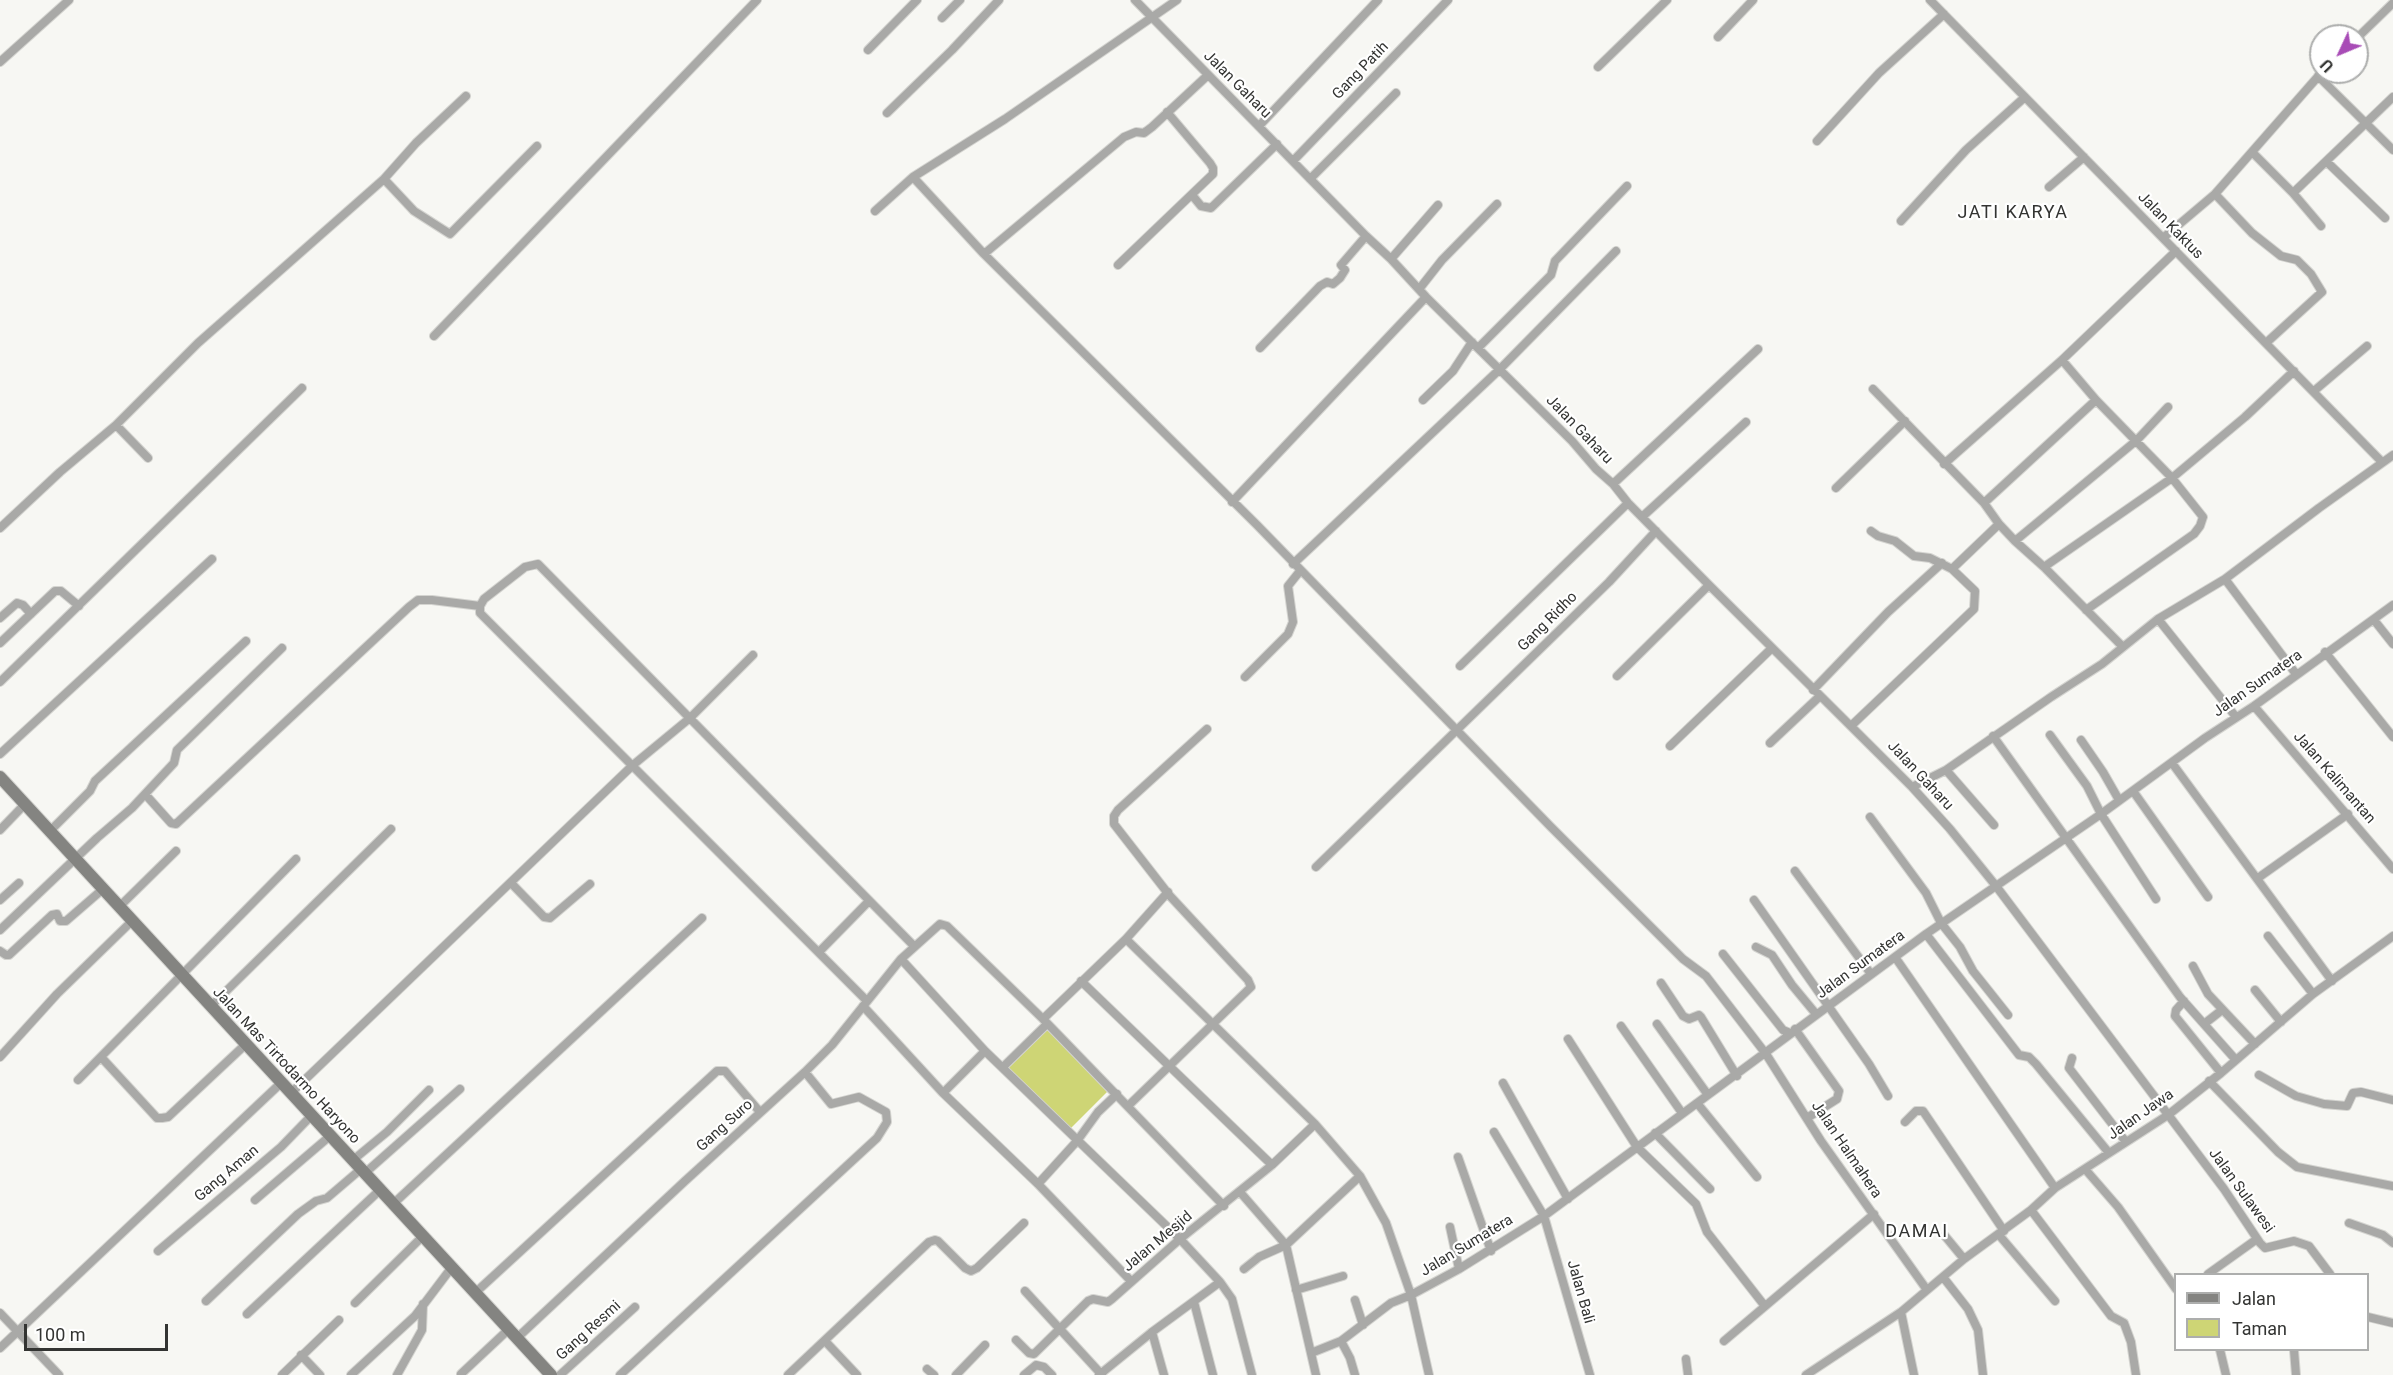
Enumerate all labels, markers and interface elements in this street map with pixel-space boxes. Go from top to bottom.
north arrow [2309,24,2369,84]
street label: Gang Patih [1329,38,1393,104]
street label: Jalan Gaharu [1199,47,1275,123]
text: U [2317,55,2338,76]
street label: Jalan Kaktus [2134,189,2206,263]
district label: JATI KARYA [1958,202,2068,224]
street label: Jalan Gaharu [1542,392,1616,468]
street label: Gang Ridho [1514,588,1582,656]
street label: Jalan Sumatera [2210,647,2306,721]
street label: Jalan Kalimantan [2289,728,2379,828]
street label: Jalan Gaharu [1883,738,1957,814]
street label: Jalan Sumatera [1813,927,1909,1003]
street label: Jalan Mas Tirtodarmo Haryono [209,984,363,1148]
street label: Jalan Jawa [2105,1086,2177,1144]
street label: Gang Suro [693,1096,757,1156]
street label: Jalan Halmahera [1807,1098,1885,1202]
street label: Gang Aman [191,1142,263,1206]
street label: Jalan Sulawesi [2204,1145,2278,1237]
street label: Jalan Mesjid [1120,1208,1196,1276]
street label: Jalan Sumatera [1418,1211,1516,1281]
district label: DAMAI [1885,1221,1949,1243]
street label: Jalan Bali [1562,1258,1598,1326]
legend [2174,1273,2369,1351]
text: Jalan [2232,1288,2276,1309]
street label: Gang Resmi [553,1297,625,1365]
scale bar [27,1312,171,1350]
text: Taman [2232,1318,2287,1339]
text: 100 m [35,1324,86,1345]

